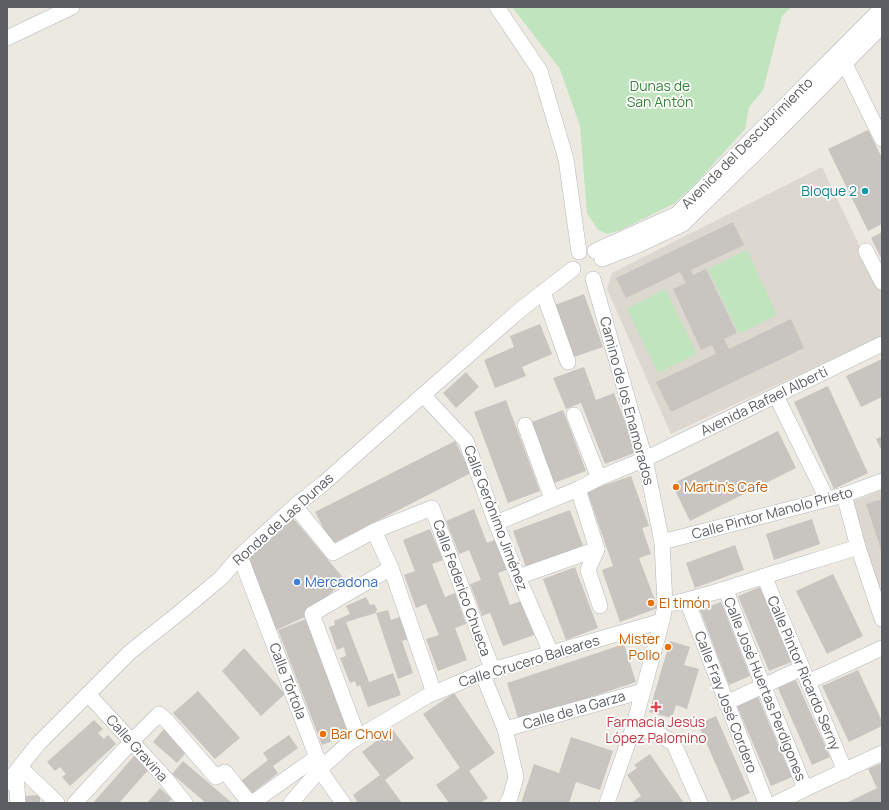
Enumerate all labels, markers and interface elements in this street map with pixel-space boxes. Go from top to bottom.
street label: Avenida del Descubrimiento [677,73,817,213]
park label: Dunas de San Antón [627,76,693,111]
place label: Bloque 2 [801,181,857,200]
marker: Bloque 2 [860,186,870,196]
street label: Camino de los Enamorados [596,314,659,487]
street label: Avenida Rafael Alberti [697,361,831,440]
street label: Calle Gerónimo Jiménez [460,442,533,593]
street label: Ronda de Las Dunas [228,468,337,569]
place label: Martin's Cafe [684,477,768,496]
marker: Martin's Cafe [671,482,681,492]
street label: Calle Pintor Manolo Prieto [689,482,854,543]
street label: Calle Federico Chueca [429,517,496,659]
place label: Mercadona [305,572,378,591]
marker: Mercadona [292,577,302,587]
place label: El timón [659,593,710,612]
street label: Calle Pintor Ricardo Serny [763,593,846,753]
street label: Calle José Huertas Perdigones [720,594,811,783]
marker: El timón [646,598,656,608]
street label: Calle Fray José Cordero [691,628,762,776]
place label: Mister Pollo [619,629,660,664]
street label: Calle Crucero Baleares [456,630,602,691]
street label: Calle Tórtola [265,640,312,722]
marker: Mister Pollo [663,642,673,652]
street label: Calle de la Garza [520,686,627,733]
marker: Farmacia Jesús López Palomino [651,702,661,712]
street label: Calle Gravina [102,710,173,785]
place label: Farmacia Jesús López Palomino [605,712,707,747]
place label: Bar Chovi [331,724,392,743]
marker: Bar Chovi [318,729,328,739]

